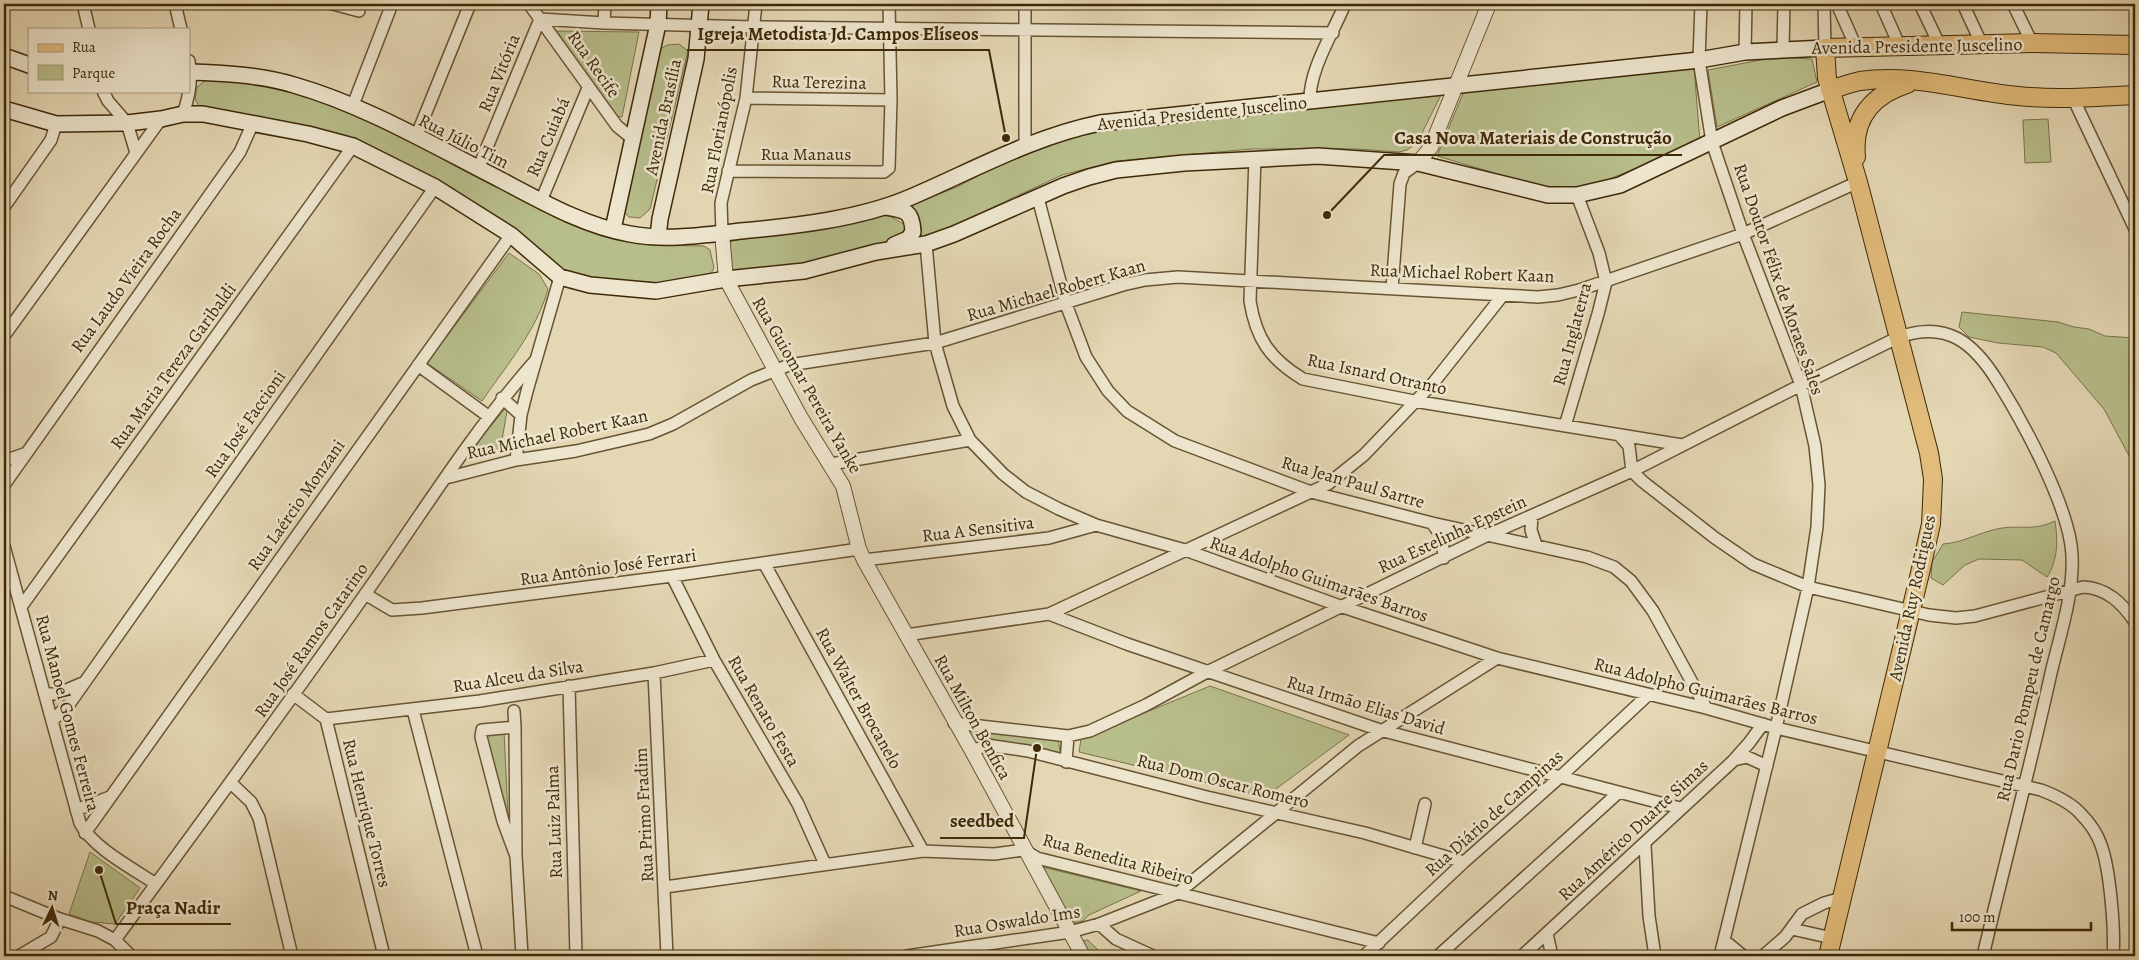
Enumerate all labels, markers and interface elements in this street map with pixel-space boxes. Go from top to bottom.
callout: Igreja Metodista Jd. Campos Elíseos [687,16,989,50]
text: Igreja Metodista Jd. Campos Elíseos [697,21,979,47]
street label: Rua Recife [562,26,626,102]
legend [28,28,190,92]
street label: Rua Vitória [472,30,526,116]
street label: Avenida Presidente Juscelino [1811,32,2022,60]
text: Rua [72,37,96,57]
street label: Avenida Brasília [639,56,687,178]
text: Parque [72,63,115,83]
street label: Rua Florianópolis [695,64,743,196]
street label: Rua Terezina [771,69,867,95]
street label: Avenida Presidente Juscelino [1095,90,1308,136]
street label: Rua Cuiabá [521,93,576,180]
street label: Rua Júlio Tim [415,108,513,174]
callout: Casa Nova Materiais de Construção [1384,121,1682,155]
text: Casa Nova Materiais de Construção [1394,125,1672,151]
street label: Rua Manaus [761,142,851,166]
street label: Rua Doutor Félix de Moraes Sales [1728,160,1830,398]
street label: Rua Laudo Vieira Rocha [65,202,187,357]
street label: Rua Michael Robert Kaan [964,253,1148,327]
street label: Rua Michael Robert Kaan [1369,258,1555,288]
street label: Rua Maria Tereza Garibaldi [104,278,242,454]
street label: Rua Inglaterra [1547,279,1597,388]
street label: Rua Guiomar Pereira Yanke [746,292,868,478]
street label: Rua Isnard Otranto [1305,348,1449,401]
street label: Rua José Faccioni [199,366,291,482]
street label: Rua Michael Robert Kaan [464,403,650,465]
street label: Rua Laércio Monzani [242,435,350,575]
street label: Rua Jean Paul Sartre [1279,450,1427,514]
street label: Rua Estelinha Epstein [1374,489,1530,579]
street label: Rua A Sensitiva [921,510,1036,548]
street label: Avenida Ruy Rodrigues [1882,513,1941,684]
street label: Rua Adolpho Guimarães Barros [1206,530,1432,628]
street label: Rua Antônio José Ferrari [518,543,698,591]
street label: Rua José Ramos Catarino [248,558,374,722]
street label: Rua Dario Pompeu de Camargo [1990,574,2066,804]
street label: Rua Manoel Gomes Ferreira [30,612,106,815]
street label: Rua Walter Brocanelo [810,623,908,773]
street label: Rua Milton Benfica [929,650,1018,785]
street label: Rua Renato Festa [722,651,806,772]
street label: Rua Adolpho Guimarães Barros [1592,652,1820,730]
street label: Rua Alceu da Silva [451,654,586,698]
street label: Rua Irmão Elias David [1284,670,1448,741]
street label: Rua Henrique Torres [337,736,397,890]
street label: Rua Diário de Campinas [1420,744,1568,882]
street label: Rua Primo Fradim [628,747,660,883]
street label: Rua Dom Oscar Romero [1134,748,1312,814]
street label: Rua Américo Duarte Simas [1553,754,1713,906]
street label: Rua Luiz Palma [540,764,568,879]
callout: seedbed [940,804,1024,838]
text: seedbed [950,808,1015,834]
street label: Rua Benedita Ribeiro [1040,827,1196,891]
north arrow [28,882,78,932]
text: N [47,886,59,905]
callout: Praça Nadir [116,890,231,924]
text: Praça Nadir [126,895,220,921]
street label: Rua Oswaldo Ims [952,899,1082,943]
scale bar [1952,900,2090,932]
text: 100 m [1959,907,1996,927]

